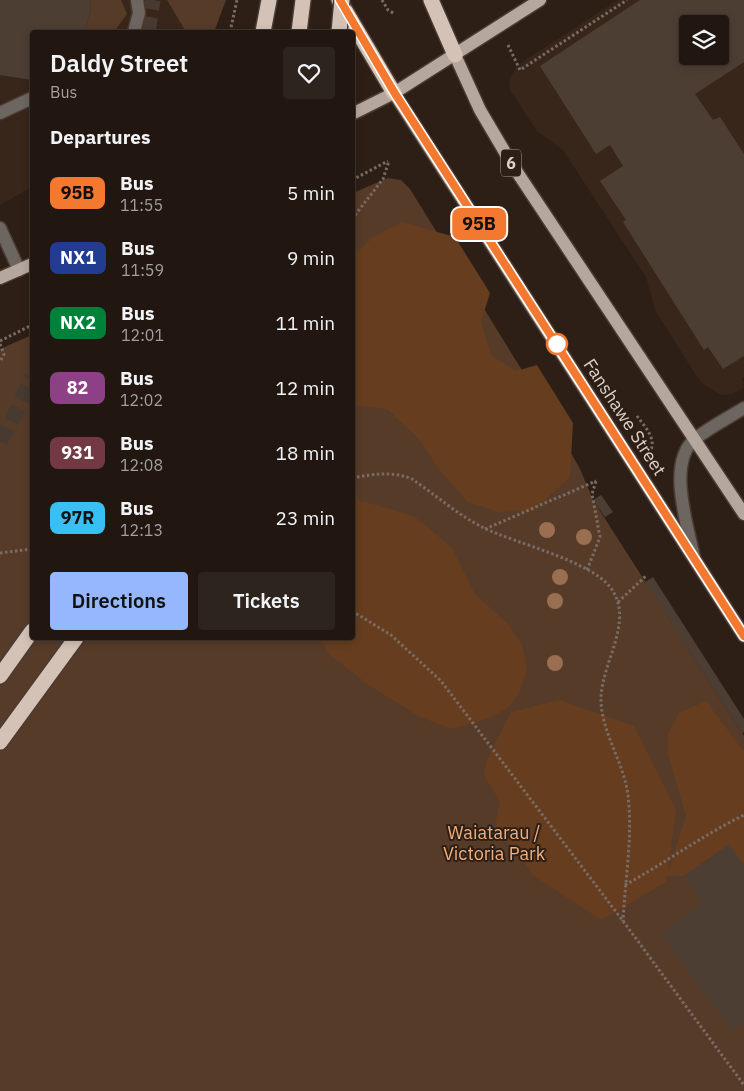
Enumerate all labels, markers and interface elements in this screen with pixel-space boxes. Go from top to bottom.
map controls [679,15,729,65]
button: layers [679,15,729,65]
text: Daldy Street [50,47,188,79]
button: heart [283,47,335,99]
text: Bus [50,82,77,102]
text: Departures [50,125,150,149]
road number: 6 [501,150,521,177]
text: Bus [120,171,154,195]
text: 95B [61,181,94,204]
text: 5 min [287,181,335,205]
text: 11:55 [120,195,163,215]
line badge: 95B [450,208,508,240]
text: 95B [462,212,496,235]
text: Bus [121,236,155,260]
text: NX1 [60,246,96,269]
text: 9 min [287,246,335,270]
text: 11:59 [121,260,164,280]
text: Bus [121,301,155,325]
text: NX2 [60,311,96,334]
text: 11 min [276,311,335,335]
text: 12:01 [121,325,164,345]
unlabelled marker [546,333,568,355]
street label: Fanshawe Street [579,354,671,480]
text: Bus [120,366,154,390]
text: 82 [67,376,88,399]
text: 12 min [276,376,335,400]
text: 12:02 [120,390,163,410]
text: Bus [120,431,154,455]
text: 931 [61,441,94,464]
text: 18 min [276,441,335,465]
text: 12:08 [120,455,163,475]
text: Bus [120,496,154,520]
text: 97R [61,506,94,529]
text: 23 min [276,506,335,530]
text: 12:13 [120,520,163,540]
button: Directions [50,572,188,630]
button: Tickets [198,572,335,630]
park label: Waiatarau / Victoria Park [443,821,546,865]

